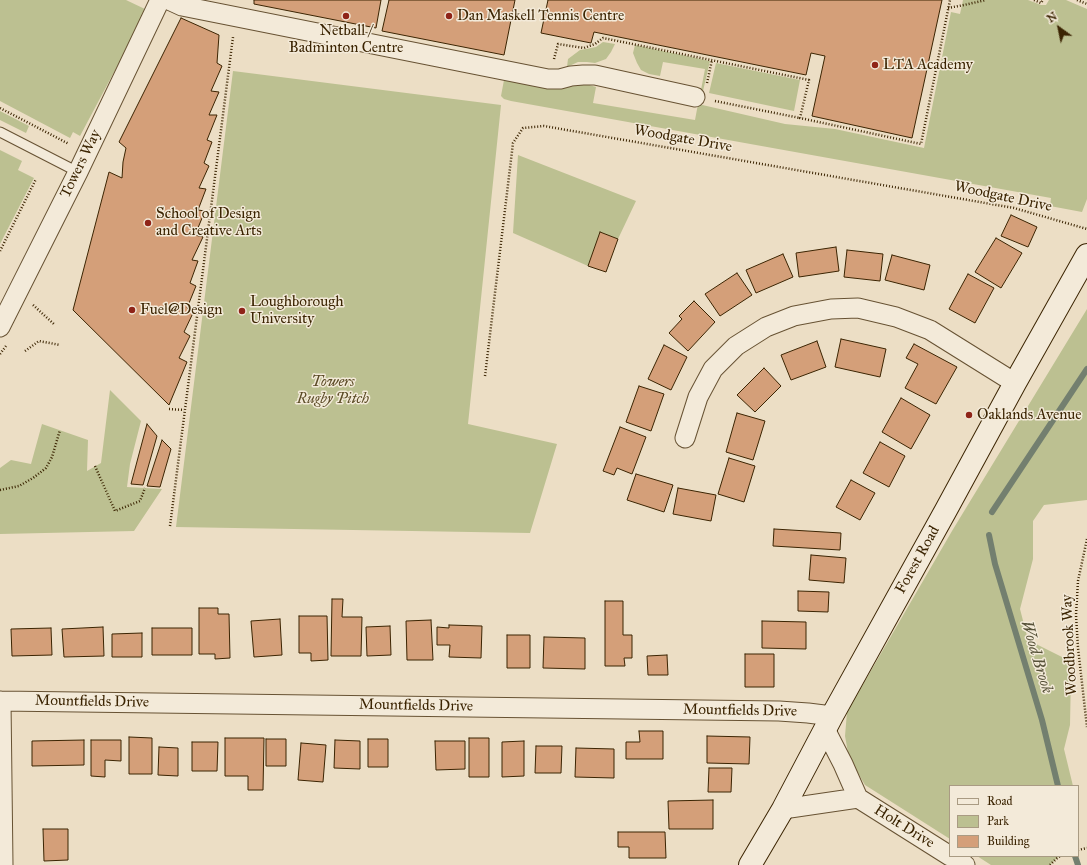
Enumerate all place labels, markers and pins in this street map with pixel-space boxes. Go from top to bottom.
place label: Dan Maskell Tennis Centre [457,7,624,25]
marker: Netball / Badminton Centre [341,11,351,21]
marker: Dan Maskell Tennis Centre [444,11,454,21]
place label: Netball / Badminton Centre [289,22,403,57]
place label: LTA Academy [883,56,973,74]
marker: LTA Academy [870,60,880,70]
place label: School of Design and Creative Arts [156,205,262,240]
marker: School of Design and Creative Arts [143,218,153,228]
place label: Loughborough University [250,293,343,328]
place label: Fuel@Design [140,301,222,319]
marker: Fuel@Design [127,305,137,315]
marker: Loughborough University [237,306,247,316]
place label: Oaklands Avenue [977,406,1082,424]
marker: Oaklands Avenue [964,410,974,420]

